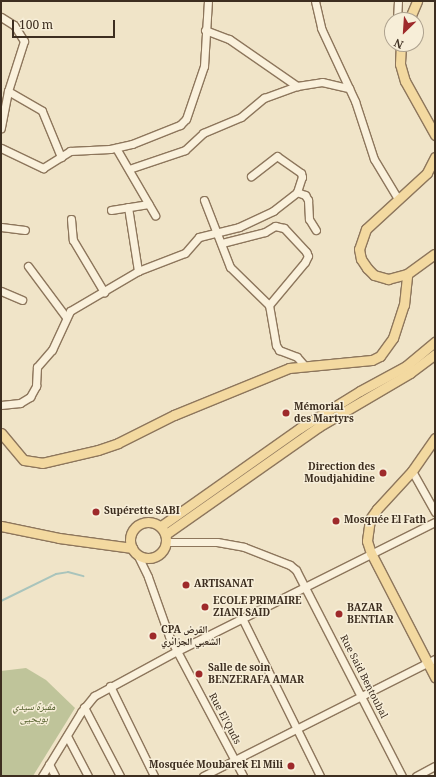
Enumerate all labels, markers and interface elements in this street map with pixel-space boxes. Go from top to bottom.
scale bar [14,12,117,38]
north arrow [384,12,424,52]
text: 100 m [19,16,53,37]
text: N [391,32,407,53]
place label: Mémorial des Martyrs [294,401,354,424]
marker: Mémorial des Martyrs [281,408,291,418]
place label: Direction des Moudjahidine [304,461,375,484]
marker: Direction des Moudjahidine [378,468,388,478]
place label: Supérette SABI [104,506,180,518]
marker: Supérette SABI [91,507,101,517]
place label: Mosquée El Fath [344,515,426,527]
marker: Mosquée El Fath [331,516,341,526]
place label: ARTISANAT [194,579,253,591]
marker: ARTISANAT [181,580,191,590]
place label: ECOLE PRIMAIRE ZIANI SAID [213,595,302,618]
marker: ECOLE PRIMAIRE ZIANI SAID [200,602,210,612]
place label: BAZAR BENTIAR [347,602,394,626]
marker: BAZAR BENTIAR [334,609,344,619]
place label: CPA القرض الشعبي الجزائري [161,624,221,648]
marker: CPA القرض الشعبي الجزائري [148,631,158,641]
street label: Rue Said Bentoubal [337,633,389,721]
place label: Salle de soin BENZERAFA AMAR [208,662,304,686]
marker: Salle de soin BENZERAFA AMAR [193,668,205,680]
street label: Rue El'Quds [205,691,243,747]
park label: مقبرة سيدي بويحيى [13,701,55,724]
place label: Mosquée Moubarek El Mili [149,760,283,772]
marker: Mosquée Moubarek El Mili [286,761,296,771]

